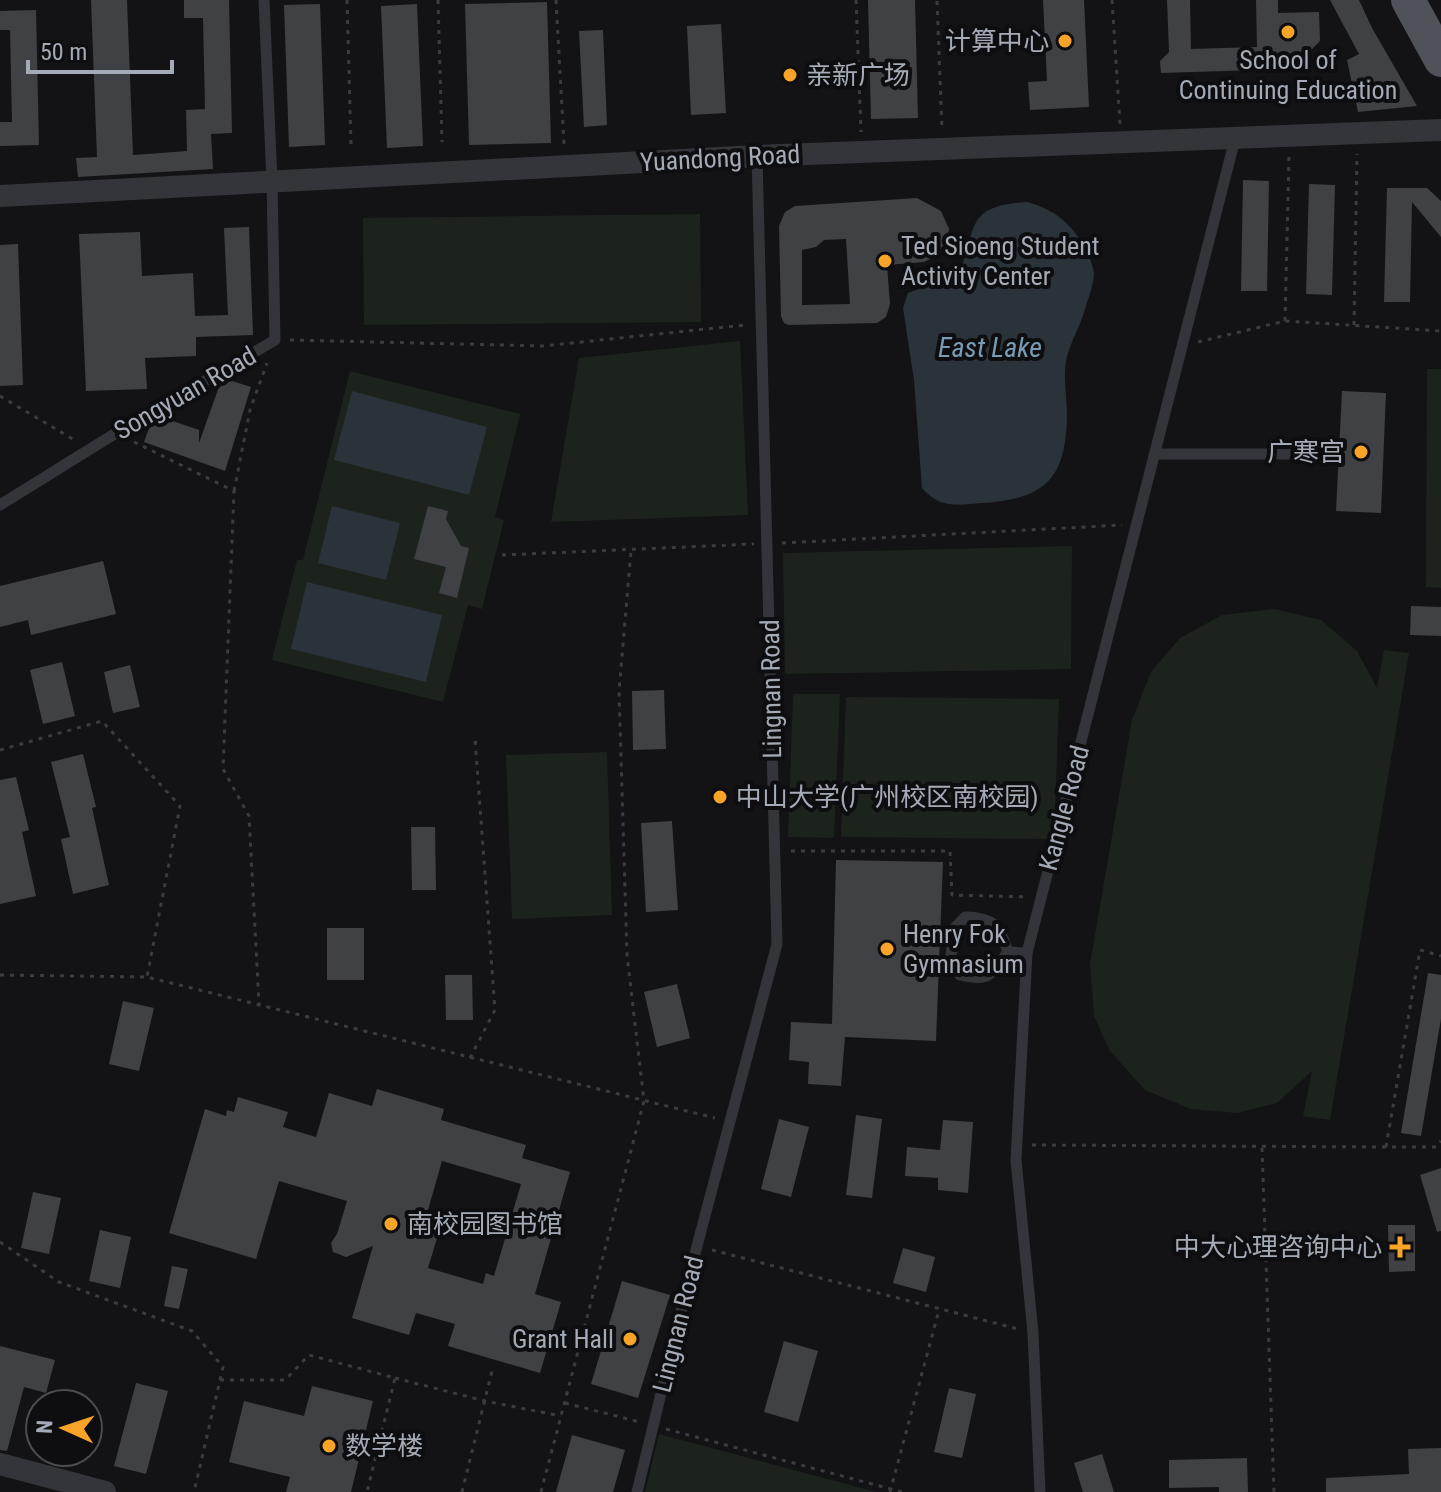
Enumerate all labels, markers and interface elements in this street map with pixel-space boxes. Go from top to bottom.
marker: School of Continuing Education [1279,23,1297,41]
scale bar [28,24,172,74]
place label: 计算中心 [945,26,1049,56]
marker: 计算中心 [1056,32,1074,50]
text: 50 m [40,38,87,66]
place label: School of Continuing Education [1179,45,1397,105]
place label: 亲新广场 [806,60,910,90]
marker: 亲新广场 [781,66,799,84]
street label: Yuandong Road [639,139,801,177]
place label: Ted Sioeng Student Activity Center [901,231,1100,291]
marker: Ted Sioeng Student Activity Center [876,252,894,270]
water label: East Lake [938,331,1042,364]
street label: Songyuan Road [109,340,261,446]
place label: 广寒宫 [1267,437,1345,467]
marker: 广寒宫 [1352,443,1370,461]
street label: Lingnan Road [755,619,787,759]
street label: Kangle Road [1033,742,1095,874]
place label: 中山大学(广州校区南校园) [736,782,1038,812]
marker: 中山大学(广州校区南校园) [711,788,729,806]
place label: Henry Fok Gymnasium [903,919,1024,979]
marker: Henry Fok Gymnasium [878,940,896,958]
place label: 南校园图书馆 [407,1209,563,1239]
marker: 南校园图书馆 [382,1215,400,1233]
place label: 中大心理咨询中心 [1174,1232,1382,1262]
marker: 中大心理咨询中心 [1389,1236,1411,1258]
street label: Lingnan Road [647,1253,709,1395]
place label: Grant Hall [512,1324,614,1354]
marker: Grant Hall [621,1330,639,1348]
north arrow [24,1388,104,1468]
text: N [32,1420,57,1434]
place label: 数学楼 [345,1431,423,1461]
marker: 数学楼 [320,1437,338,1455]

